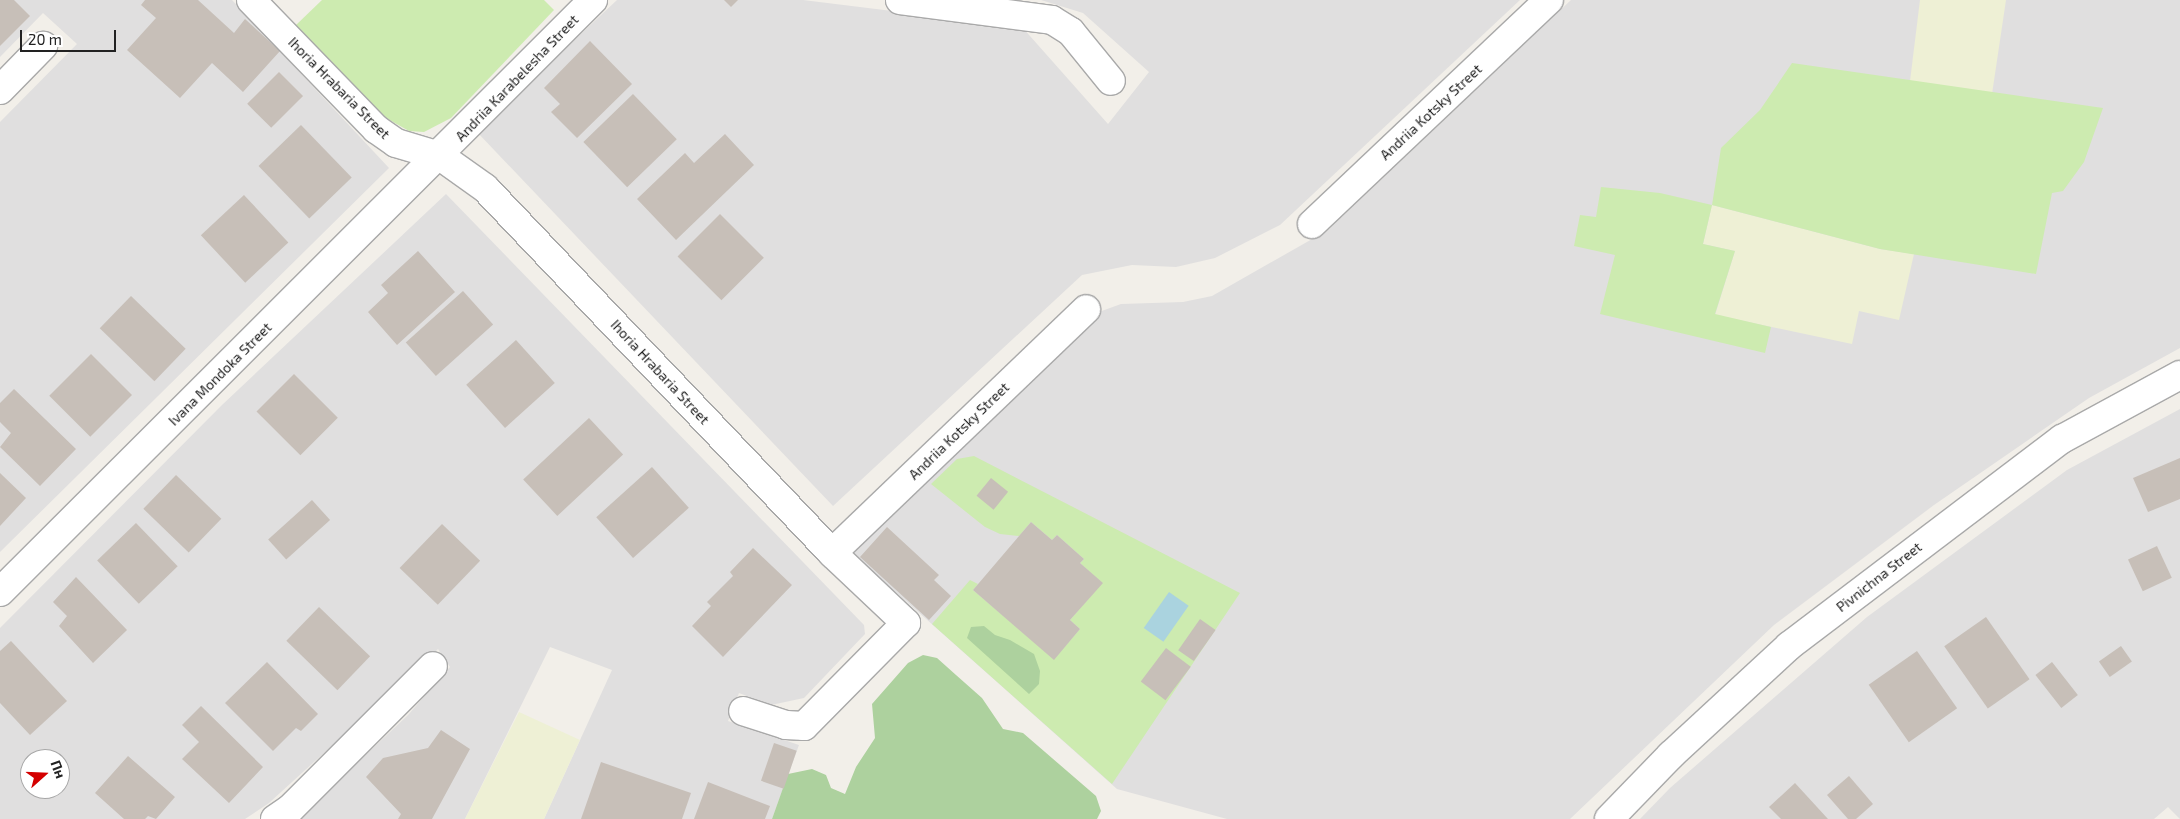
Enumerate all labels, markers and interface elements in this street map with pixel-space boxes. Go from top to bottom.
street label: Andriia Karabelesha Street [452,11,582,145]
scale bar [22,20,119,52]
text: 20 m [28,30,62,48]
street label: Ihoria Hrabaria Street [285,34,393,142]
street label: Andriia Kotsky Street [1377,60,1485,164]
street label: Ihoria Hrabaria Street [607,316,713,428]
street label: Ivana Mondoka Street [165,319,275,429]
street label: Andriia Kotsky Street [905,379,1013,483]
street label: Pivnichna Street [1833,538,1925,616]
north arrow [20,749,70,799]
text: Пн [48,758,70,780]

